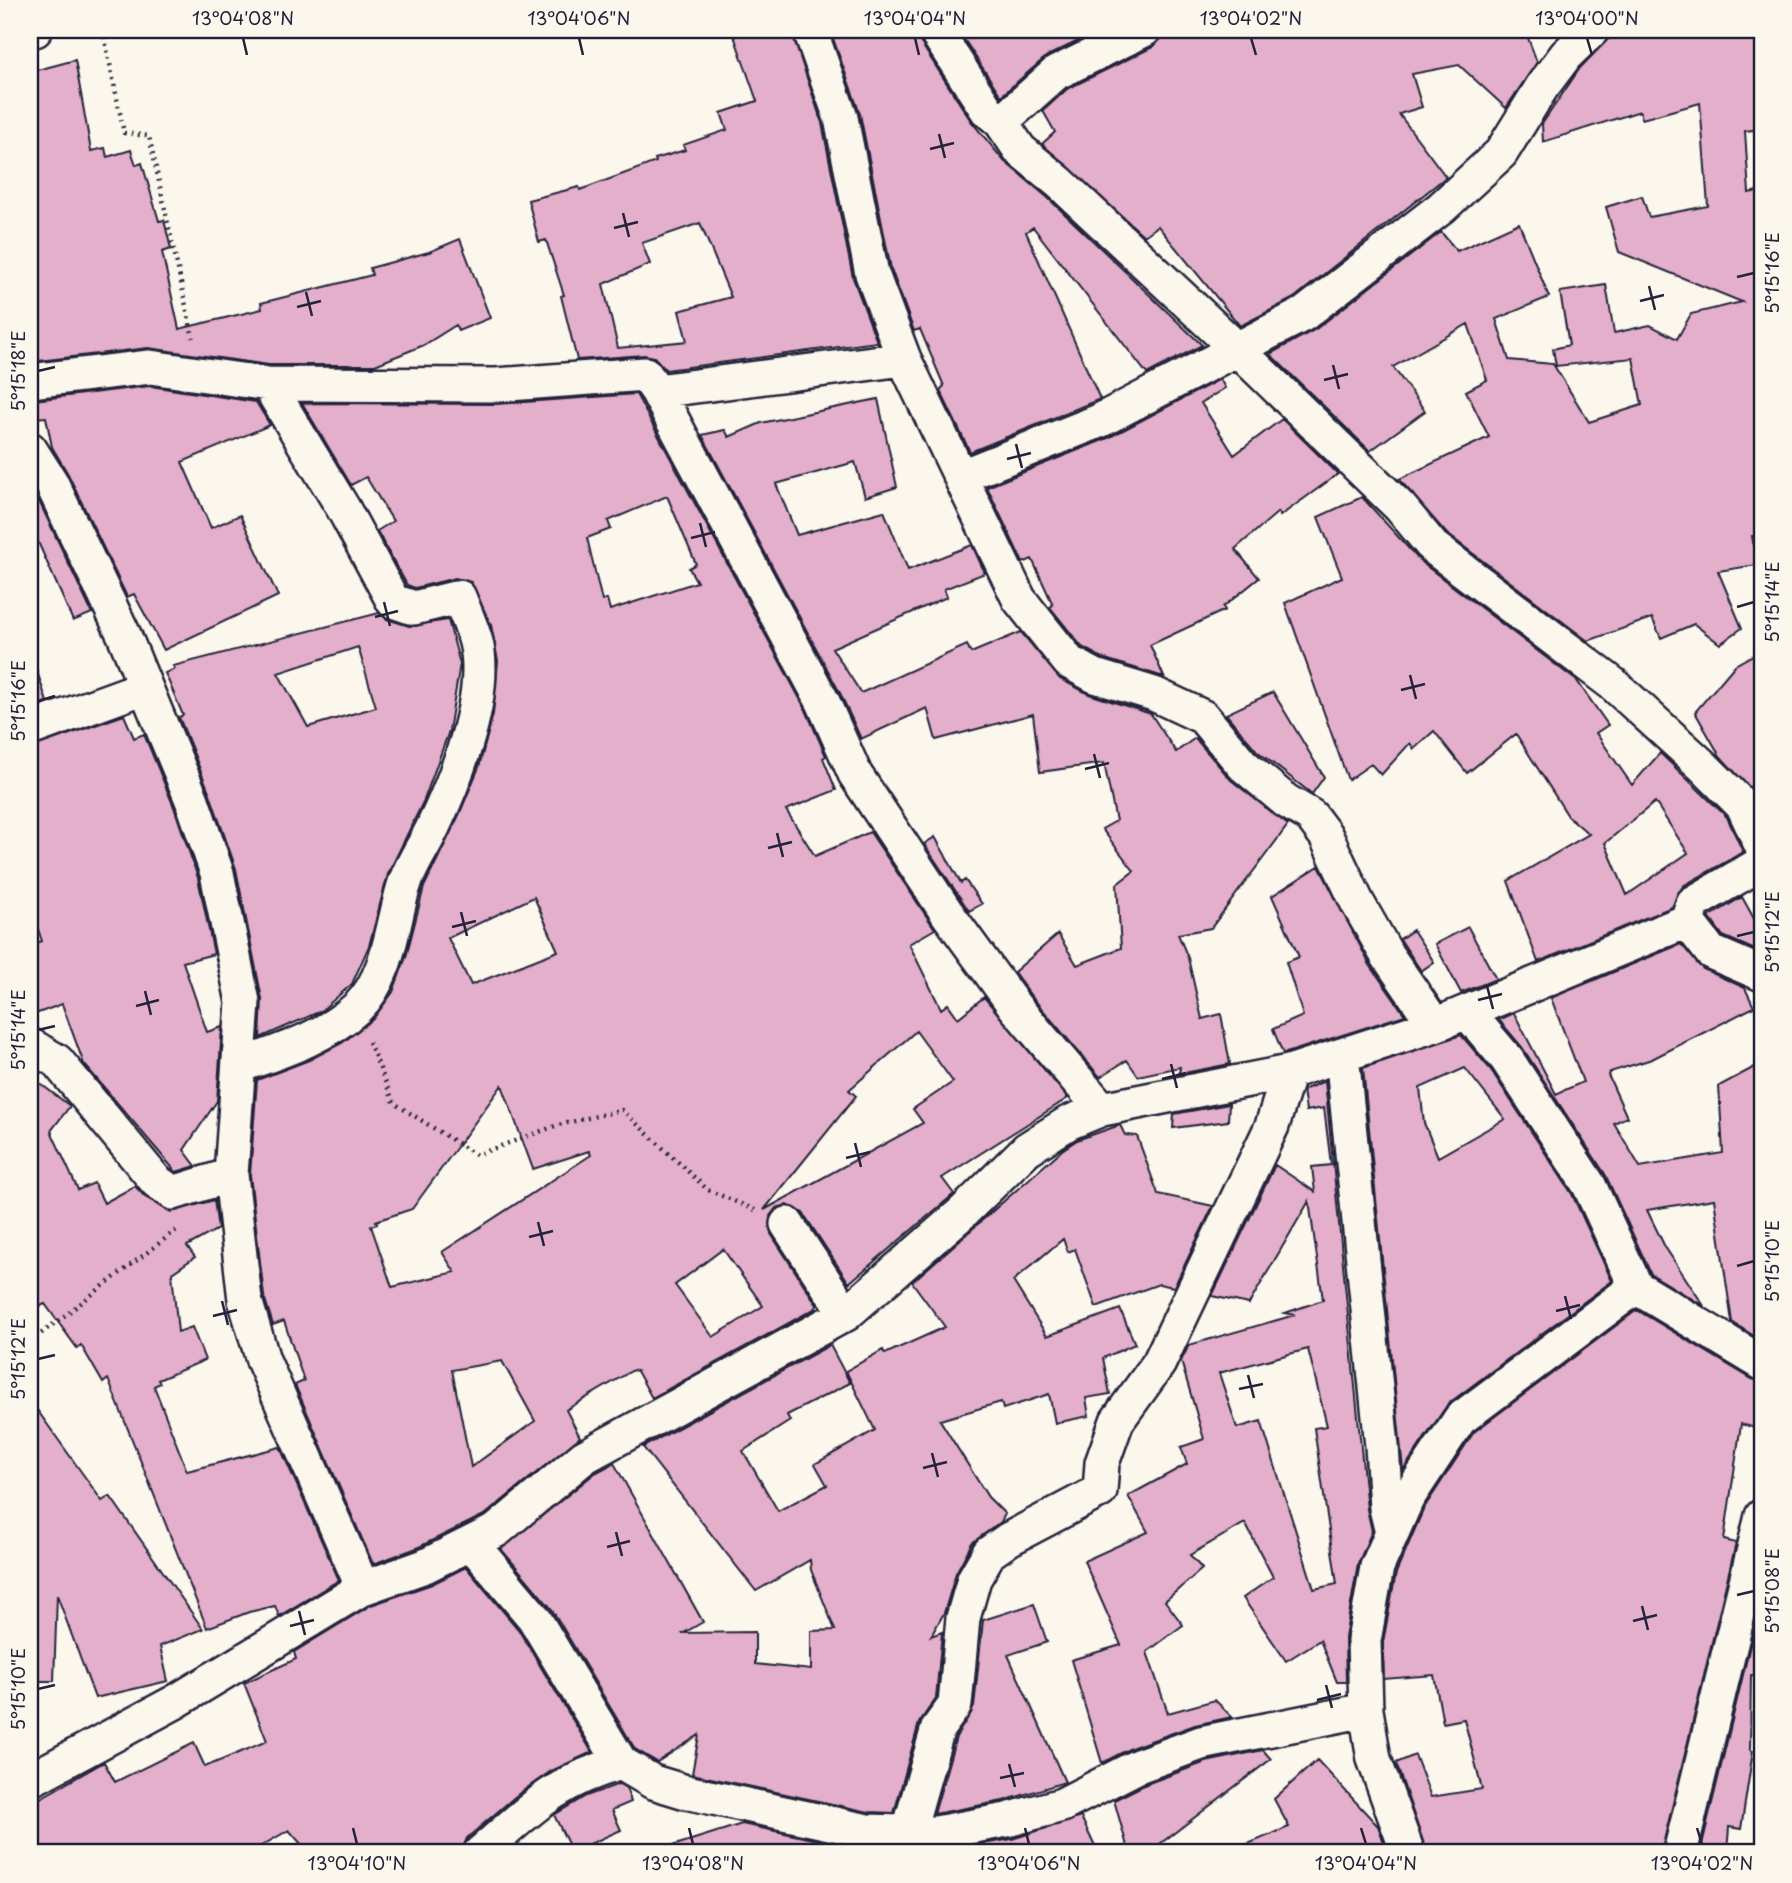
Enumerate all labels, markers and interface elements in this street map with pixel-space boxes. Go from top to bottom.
text: 13°04'08"N [192,4,294,31]
text: 13°04'06"N [527,4,631,31]
text: 13°04'04"N [864,4,966,31]
text: 13°04'02"N [1200,4,1302,31]
text: 13°04'00"N [1535,4,1639,31]
text: 5°15'16"E [1758,232,1785,314]
text: 5°15'18"E [4,330,31,412]
text: 5°15'14"E [1758,561,1785,643]
text: 5°15'16"E [4,660,31,742]
text: 5°15'12"E [1758,891,1785,973]
text: 5°15'14"E [4,989,31,1071]
text: 5°15'10"E [1758,1220,1785,1302]
text: 5°15'12"E [4,1318,31,1400]
text: 5°15'08"E [1758,1548,1785,1634]
text: 5°15'10"E [4,1648,31,1730]
text: 13°04'10"N [308,1849,406,1876]
text: 13°04'08"N [642,1849,744,1876]
text: 13°04'06"N [977,1849,1081,1876]
text: 13°04'04"N [1315,1849,1417,1876]
text: 13°04'02"N [1651,1849,1753,1876]

